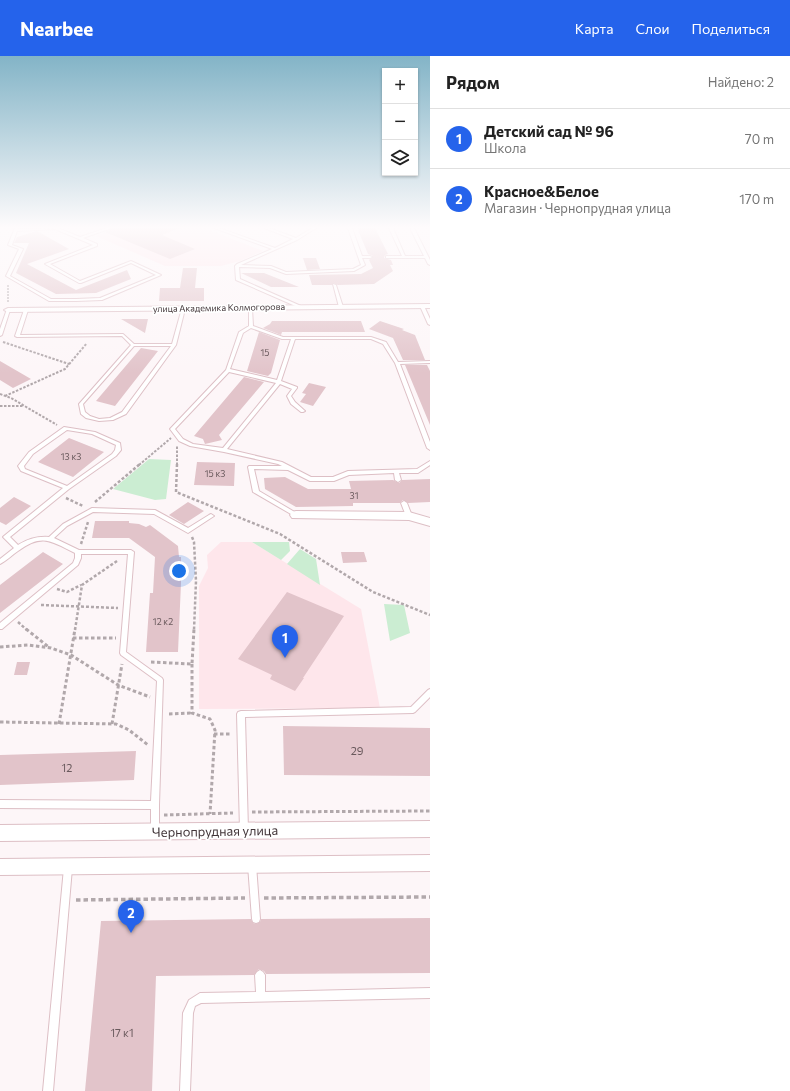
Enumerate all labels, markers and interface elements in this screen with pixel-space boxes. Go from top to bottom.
text: Nearbee [20,17,93,40]
text: Карта [575,20,613,37]
text: Слои [635,20,670,37]
text: Поделиться [692,20,770,37]
map controls [382,68,418,176]
button: + [382,68,418,104]
text: Рядом [446,72,500,93]
text: Найдено: 2 [708,74,774,90]
button: − [382,104,418,140]
text: Детский сад № 96 [484,122,614,140]
text: 1 [456,131,462,147]
text: 70 m [745,131,774,147]
button: layers [382,140,418,176]
text: Школа [484,140,526,156]
text: Красное&Белое [484,182,599,200]
text: 2 [455,191,463,207]
text: 170 m [739,191,774,207]
text: Магазин · Чернопрудная улица [484,200,671,216]
street label: улица Академика Колмогорова [153,301,285,314]
house number: 15 [260,347,270,358]
house number: 13 к3 [61,451,81,462]
house number: 15 к3 [205,468,225,479]
house number: 31 [350,490,358,501]
your location [169,561,189,581]
house number: 12 к2 [153,616,173,627]
pin: 1 [272,625,298,658]
house number: 29 [351,744,364,757]
house number: 12 [62,761,72,774]
street label: Чернопрудная улица [152,822,278,840]
pin: 2 [118,900,144,933]
house number: 17 к1 [110,1026,134,1039]

